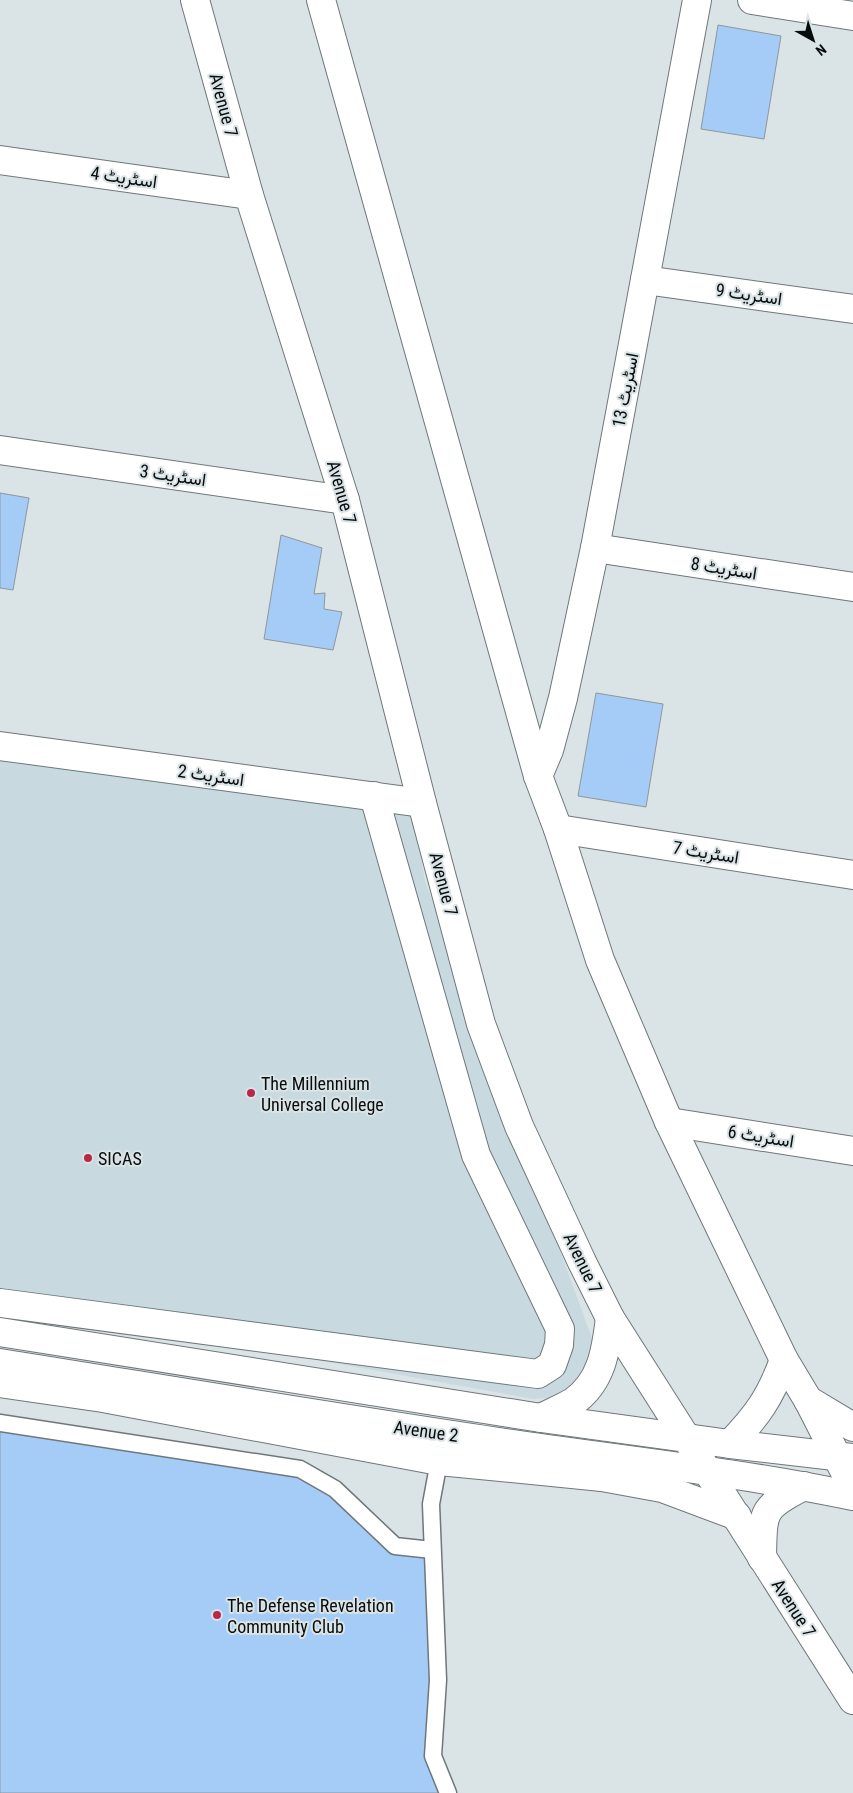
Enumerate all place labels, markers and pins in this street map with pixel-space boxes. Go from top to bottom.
place label: The Millennium Universal College [261,1073,384,1115]
marker: The Millennium Universal College [245,1087,257,1099]
place label: SICAS [98,1148,142,1169]
marker: SICAS [82,1152,94,1164]
place label: The Defense Revelation Community Club [227,1595,394,1637]
marker: The Defense Revelation Community Club [211,1609,223,1621]

